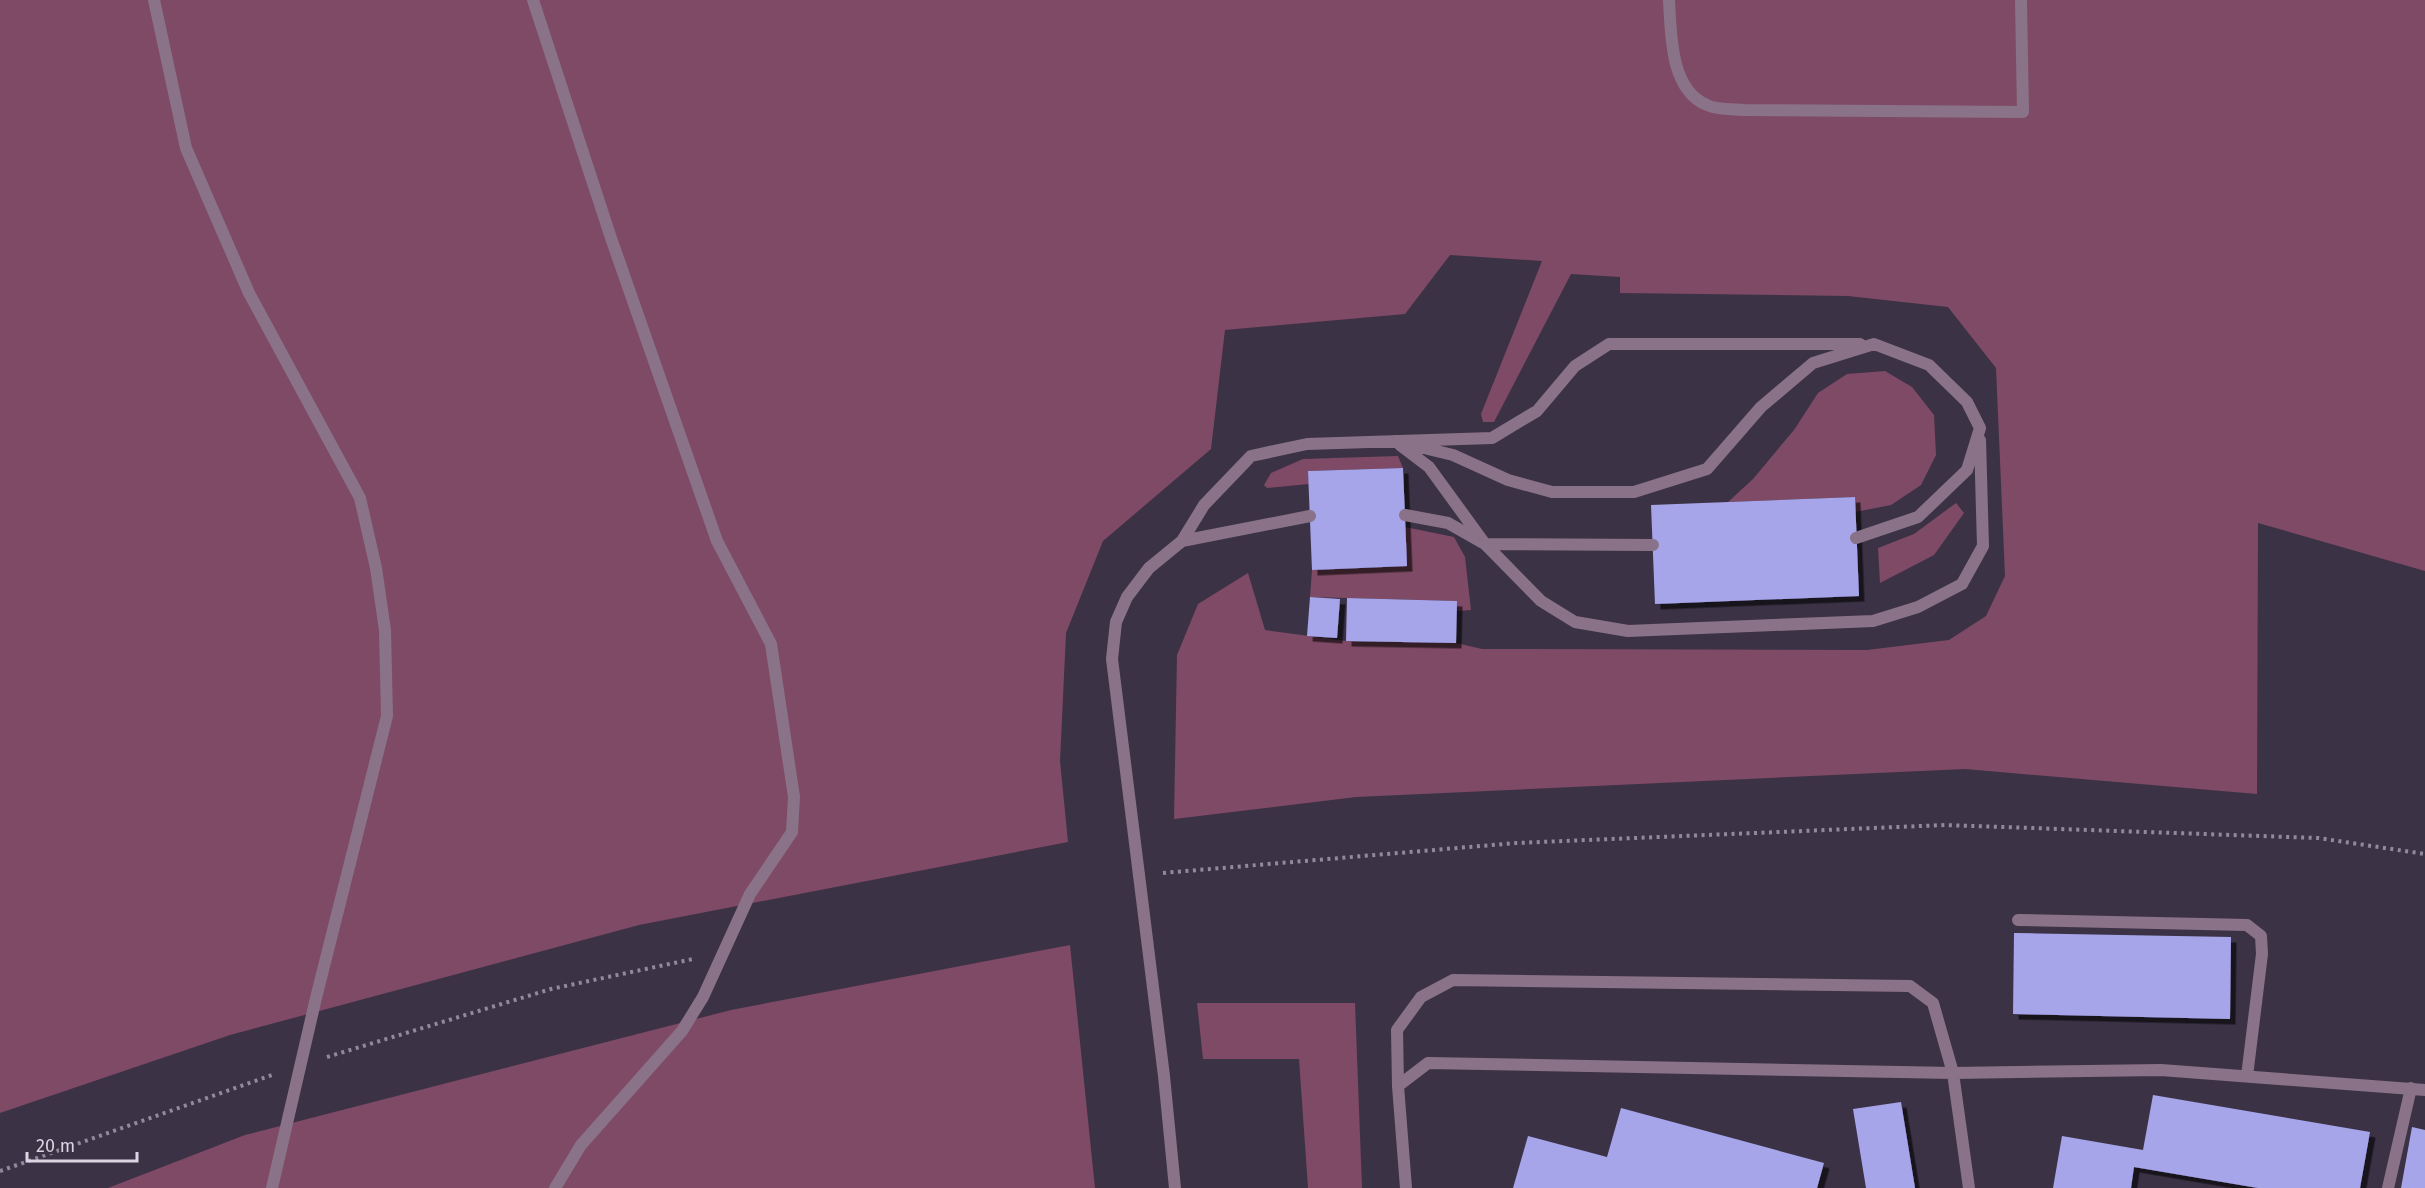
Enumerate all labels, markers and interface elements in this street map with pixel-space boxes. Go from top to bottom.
scale bar [27,1125,136,1163]
text: 20 m [36,1135,75,1157]

